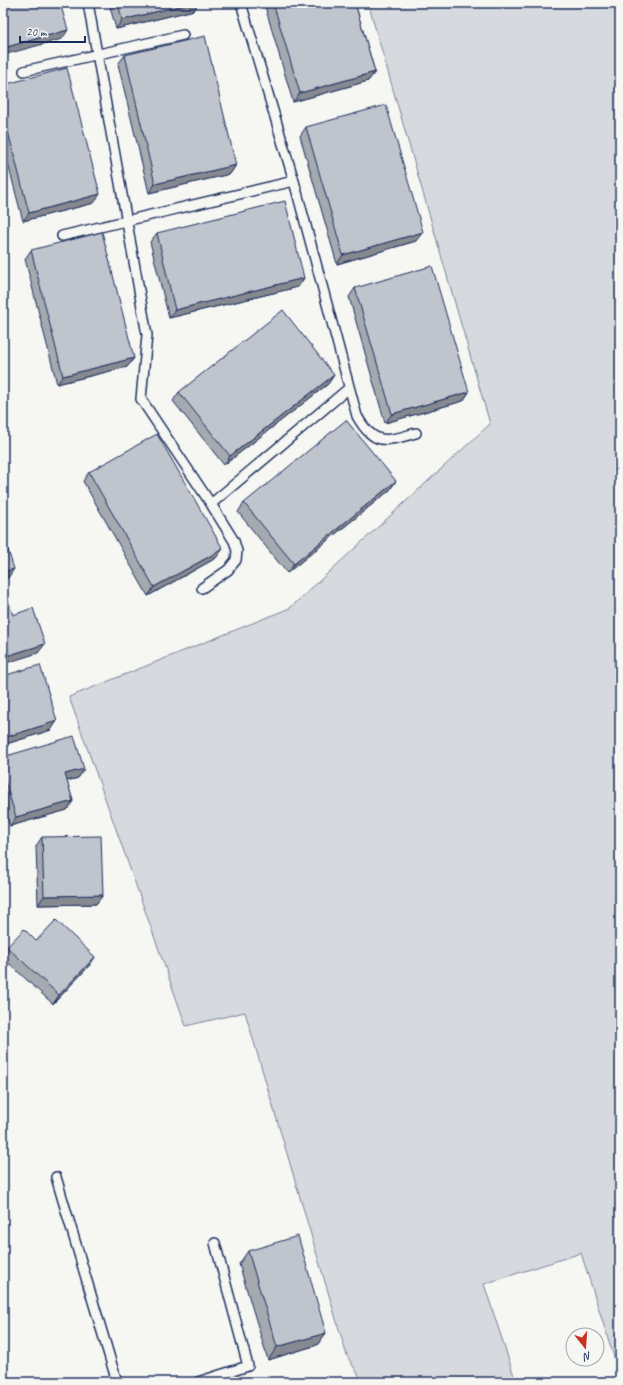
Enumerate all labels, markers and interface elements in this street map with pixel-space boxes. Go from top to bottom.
scale bar [20,18,85,44]
text: 20 m [26,24,48,40]
north arrow [565,1327,605,1367]
text: N [581,1349,593,1365]

